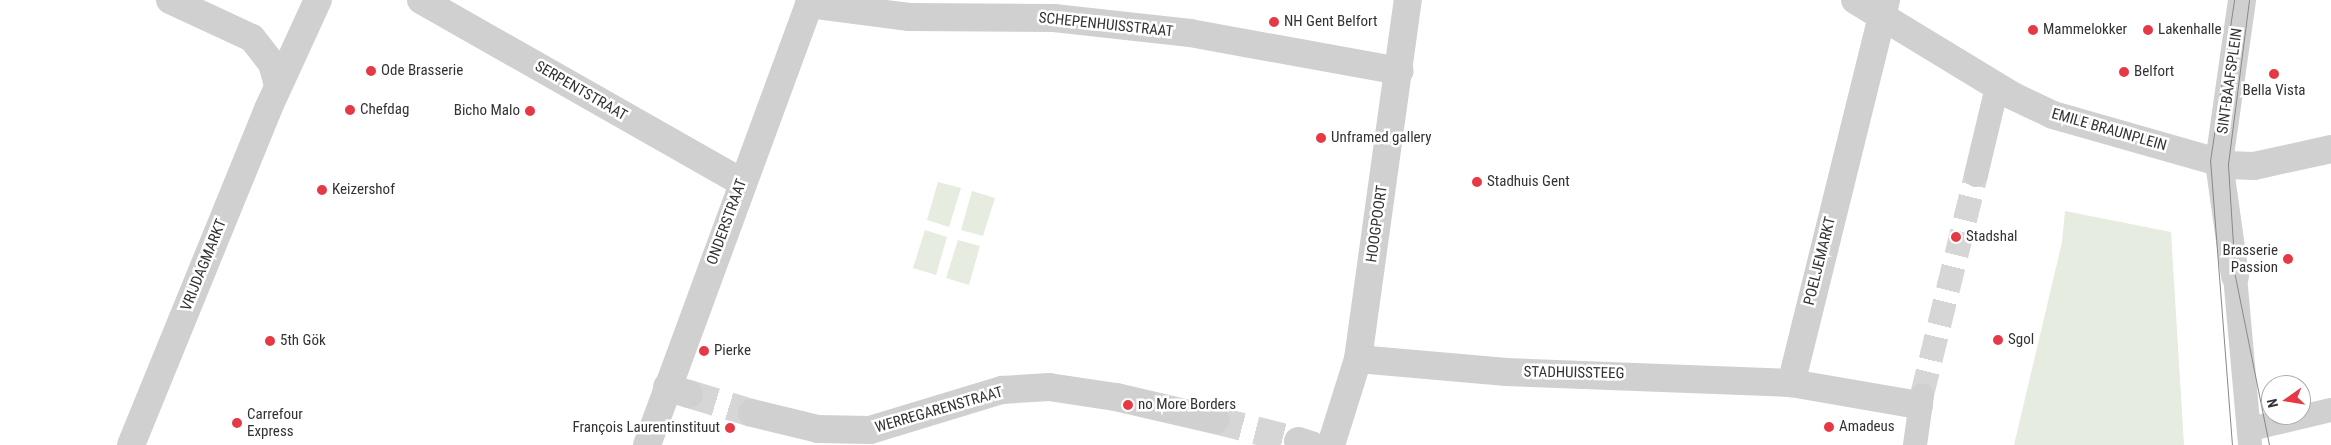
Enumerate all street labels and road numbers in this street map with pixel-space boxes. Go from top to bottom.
street label: SCHEPENHUISSTRAAT [1038,9,1174,41]
street label: SINT-BAAFSPLEIN [2214,27,2246,135]
street label: SERPENTSTRAAT [532,57,630,125]
street label: EMILE BRAUNPLEIN [2049,105,2169,155]
street label: ONDERSTRAAT [703,177,751,267]
street label: HOOGPOORT [1363,184,1391,264]
street label: POELJEMARKT [1800,215,1840,307]
street label: VRIJDAGMARKT [177,217,231,313]
street label: STADHUISSTEEG [1523,363,1625,383]
street label: WERREGARENSTRAAT [873,383,1005,437]

